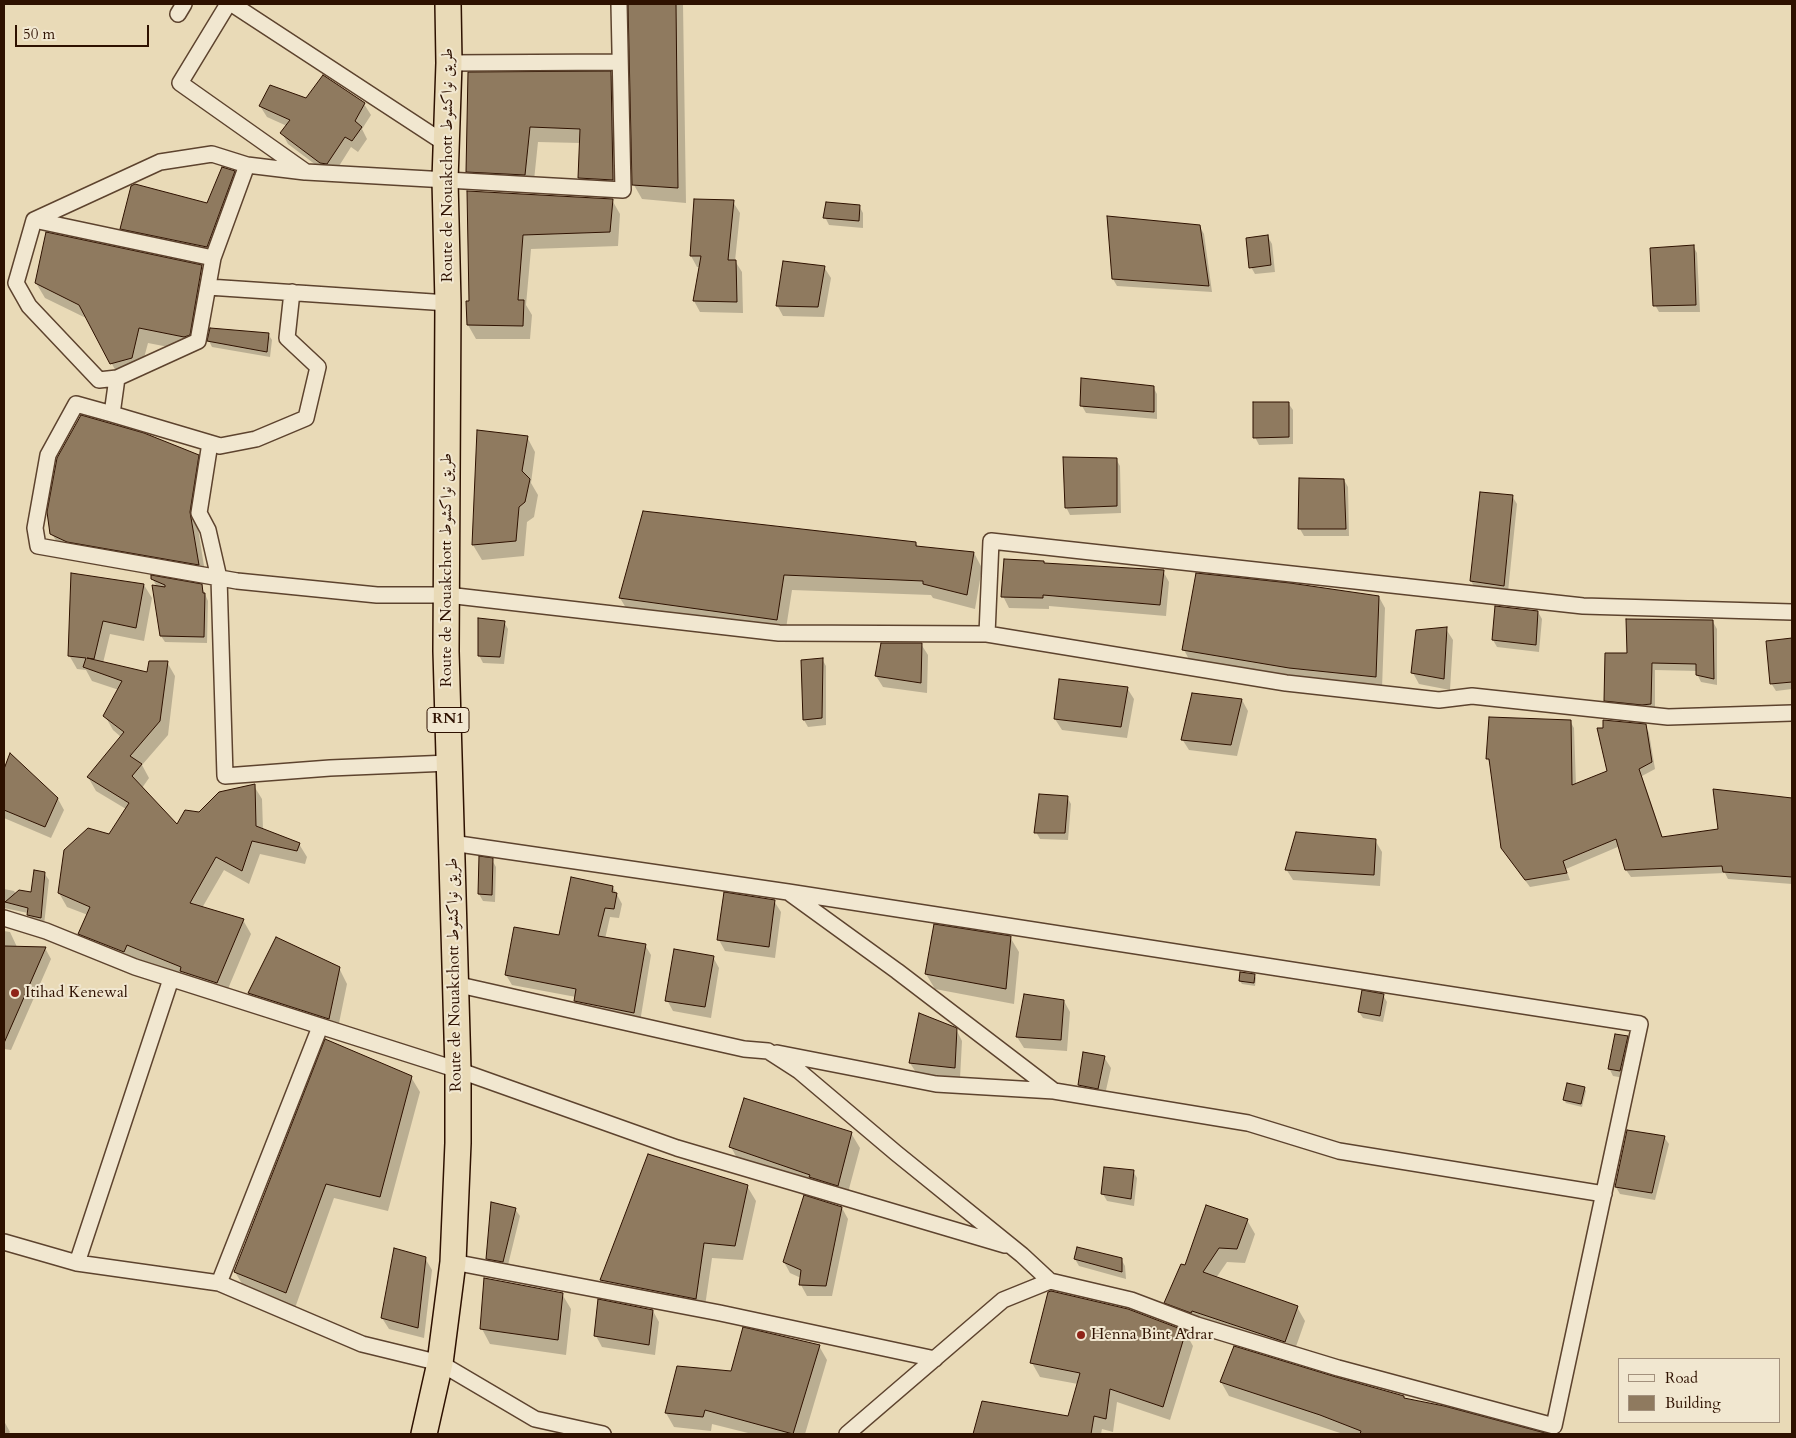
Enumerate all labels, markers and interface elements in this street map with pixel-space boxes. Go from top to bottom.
scale bar [18,15,151,47]
text: 50 m [23,24,55,44]
street label: Route de Nouakchott طريق نواكشوط [438,48,458,282]
street label: Route de Nouakchott طريق نواكشوط [437,453,457,687]
road number: RN1 [427,708,469,732]
street label: Route de Nouakchott طريق نواكشوط [443,858,467,1092]
place label: Itihad Kenewal [25,983,128,1003]
marker: Itihad Kenewal [9,987,21,999]
place label: Henna Bint Adrar [1091,1325,1213,1345]
marker: Henna Bint Adrar [1075,1329,1087,1341]
legend [1618,1358,1781,1423]
text: Road [1665,1368,1698,1388]
text: Building [1665,1393,1721,1413]

